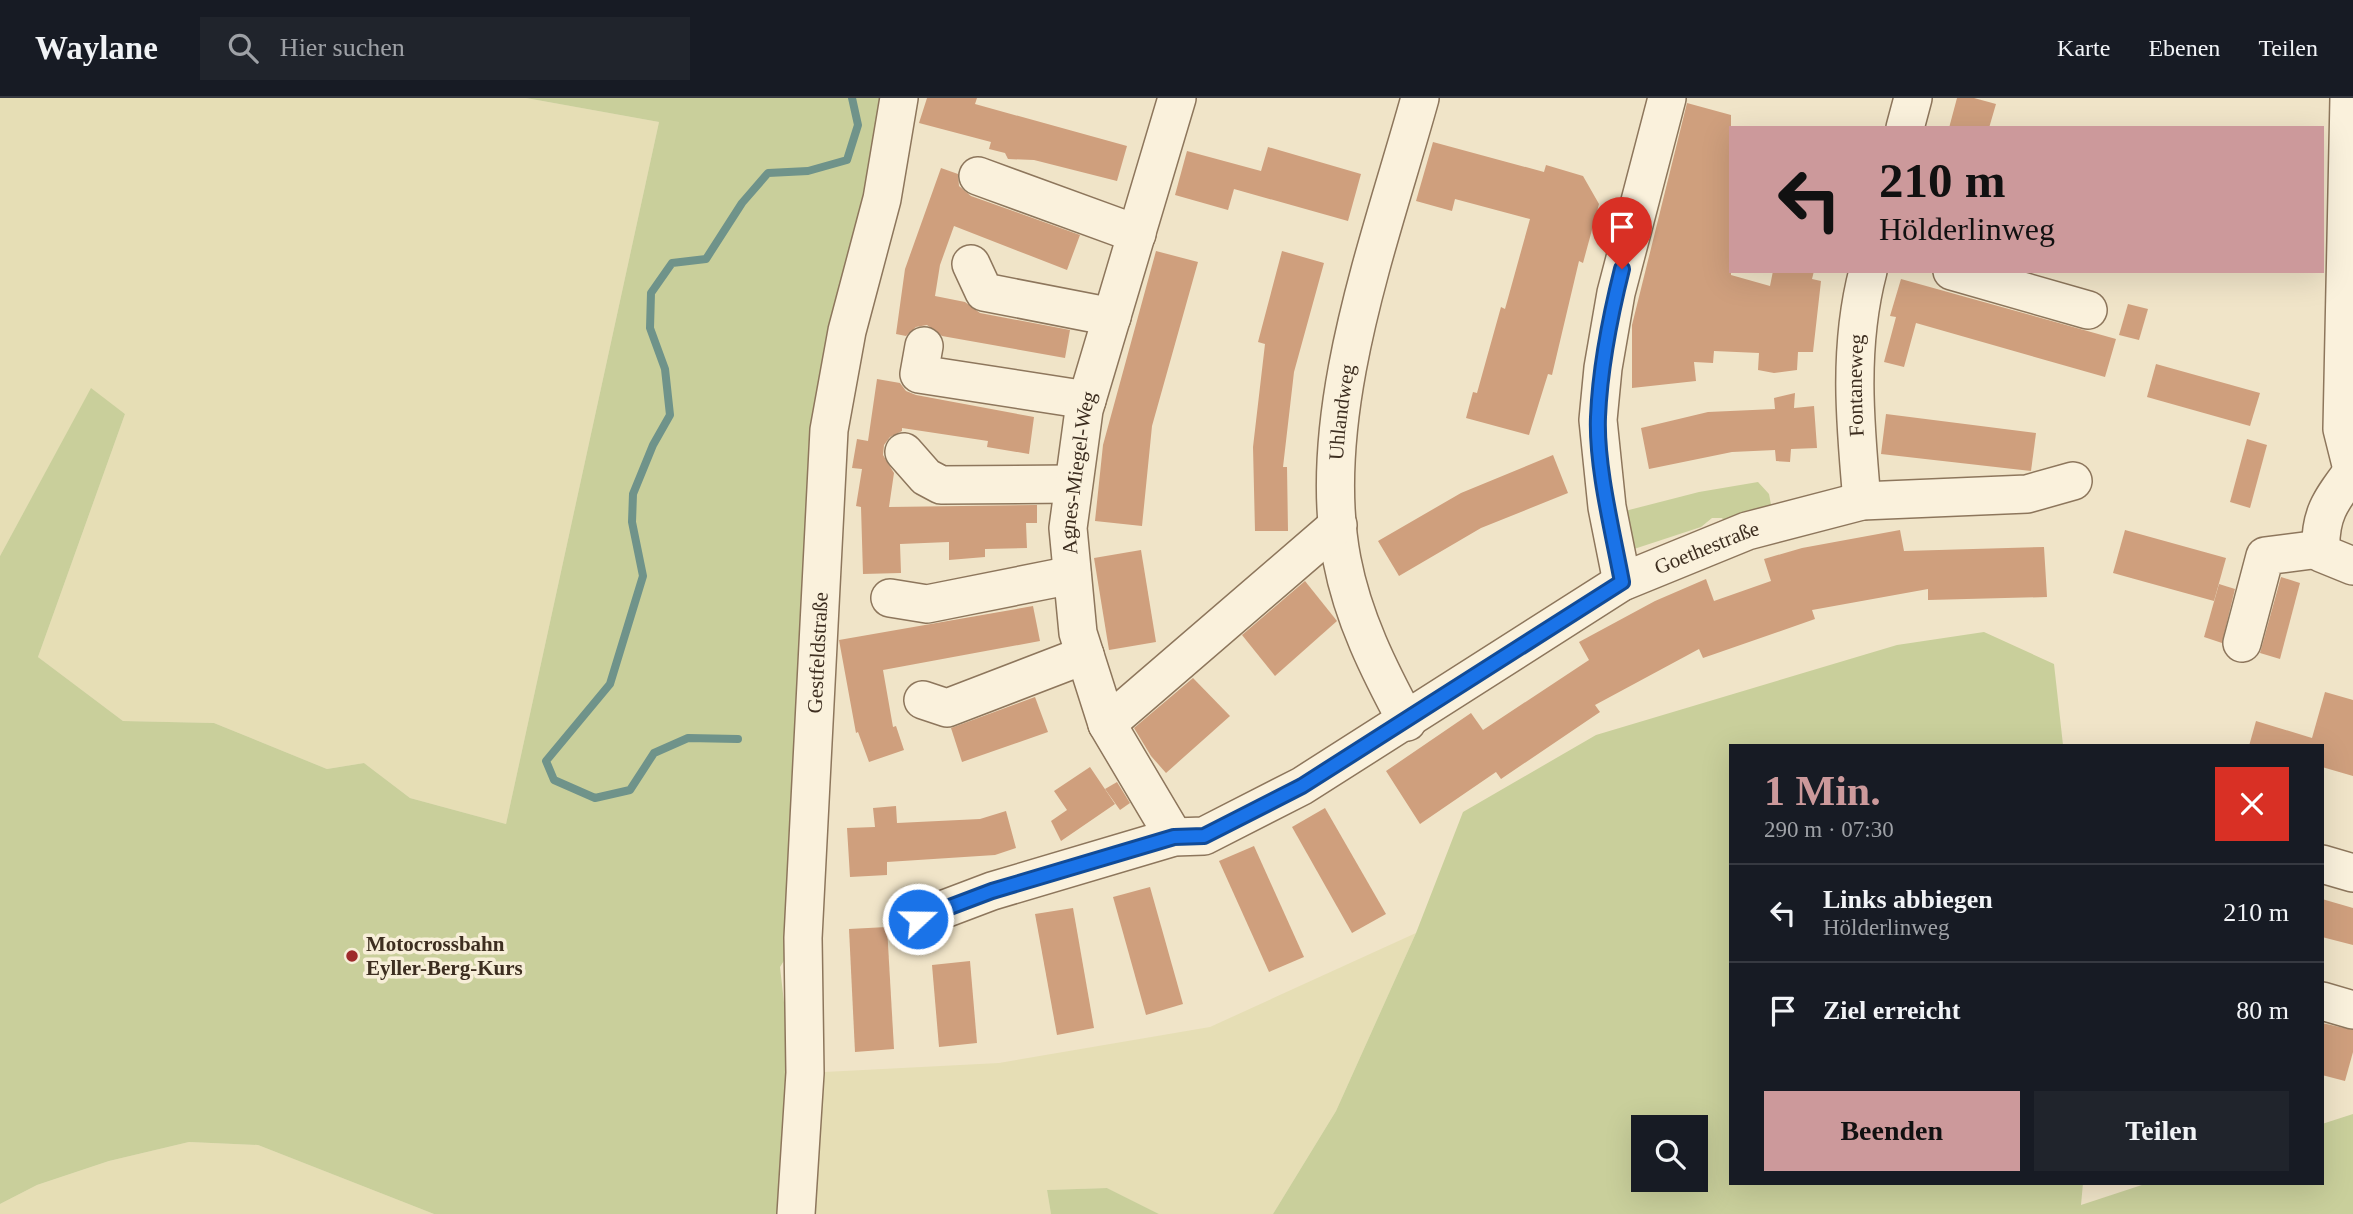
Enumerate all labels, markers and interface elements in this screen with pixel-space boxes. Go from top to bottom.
search box [200,17,690,80]
icon: search [224,29,262,67]
text: Waylane [35,30,158,66]
text: Hier suchen [280,33,405,62]
text: Karte [2057,35,2110,61]
text: Ebenen [2148,35,2220,61]
text: Teilen [2258,35,2318,61]
text: 210 m [1879,153,2006,208]
icon: left [1764,154,1855,245]
pin [1592,197,1652,269]
icon: arrive [1603,208,1641,246]
text: Hölderlinweg [1879,211,2055,247]
street label: Fontaneweg [1843,332,1869,437]
street label: Uhlandweg [1324,361,1360,461]
street label: Agnes-Miegel-Weg [1056,388,1101,556]
street label: Goethestraße [1651,516,1762,579]
street label: Gestfeldstraße [803,591,833,714]
button: close [2215,767,2289,841]
text: 1 Min. [1764,768,1881,814]
text: 290 m · 07:30 [1764,817,1894,842]
position arrow [881,882,955,956]
text: Links abbiegen [1823,885,1993,914]
icon: left [1764,894,1802,932]
text: 210 m [2223,898,2289,927]
text: Hölderlinweg [1823,915,1949,940]
place label: Motocrossbahn Eyller-Berg-Kurs [366,932,523,980]
marker: Motocrossbahn Eyller-Berg-Kurs [344,948,360,964]
icon: arrive [1764,992,1802,1030]
text: Ziel erreicht [1823,996,1960,1025]
text: 80 m [2236,996,2289,1025]
button: Beenden [1764,1091,2020,1171]
button: Teilen [2034,1091,2289,1171]
map controls [1631,1115,1708,1192]
button: search [1631,1115,1708,1192]

